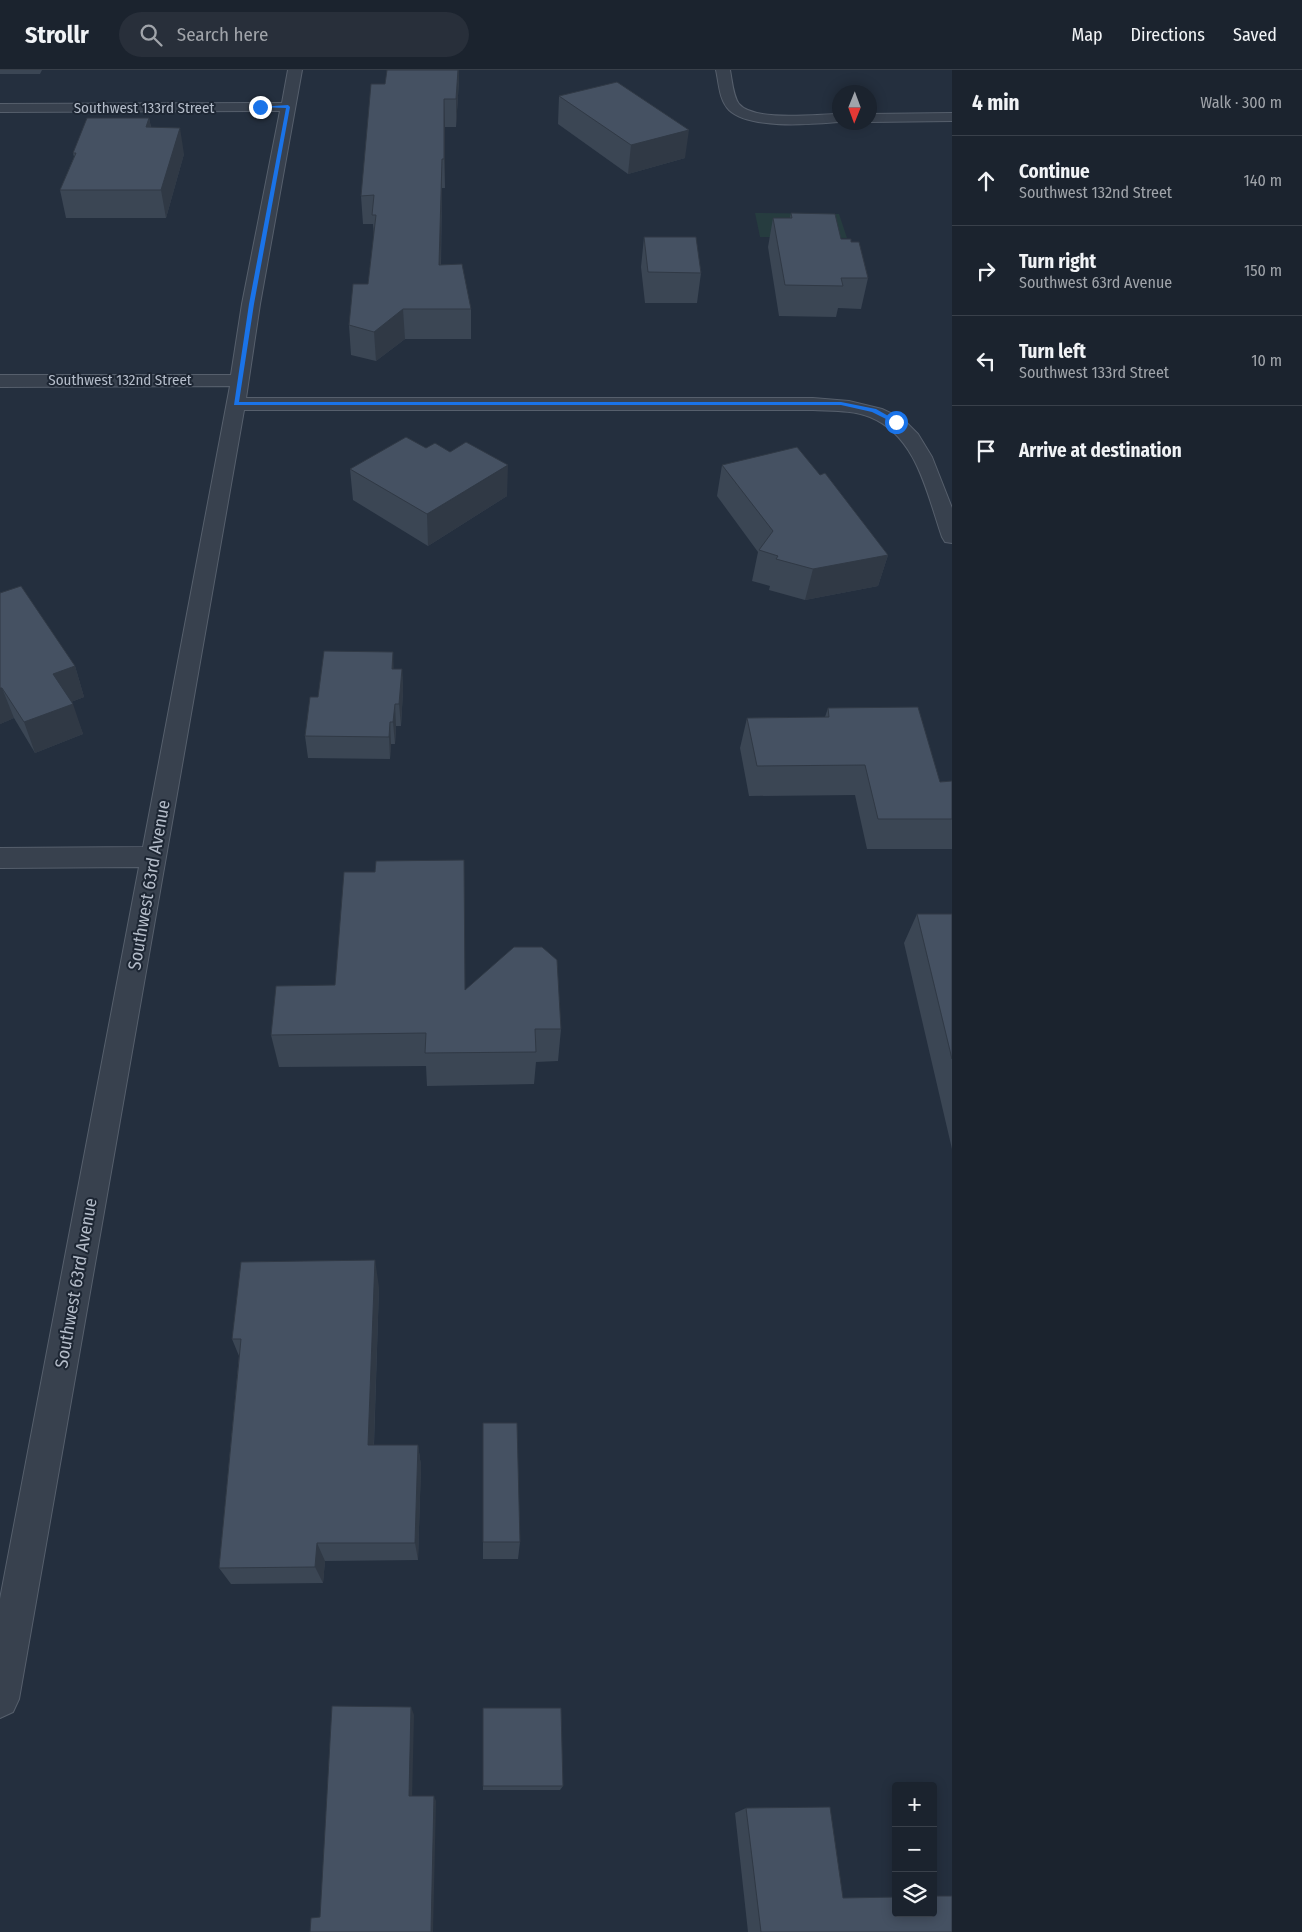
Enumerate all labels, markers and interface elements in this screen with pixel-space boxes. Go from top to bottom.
search box [119,12,469,57]
text: Strollr [25,21,89,49]
icon: search [137,21,165,49]
text: Search here [177,23,268,46]
text: Map [1071,24,1103,46]
text: Directions [1131,24,1205,46]
text: Saved [1233,24,1277,46]
north arrow [832,85,877,130]
text: 4 min [972,90,1020,116]
text: Walk · 300 m [1200,93,1282,112]
route end [249,96,272,119]
street label: Southwest 133rd Street [74,99,214,117]
text: Continue [1019,160,1090,183]
icon: ahead [972,167,1000,195]
text: 140 m [1244,171,1282,190]
text: Southwest 132nd Street [1019,183,1172,202]
text: Turn right [1019,250,1096,273]
icon: right [972,257,1000,285]
text: 150 m [1244,261,1282,280]
text: Southwest 63rd Avenue [1019,273,1172,292]
text: Turn left [1019,340,1086,363]
icon: left [972,347,1000,375]
text: 10 m [1251,351,1282,370]
text: Southwest 133rd Street [1019,363,1169,382]
street label: Southwest 132nd Street [48,371,192,389]
route start [885,411,908,434]
icon: arrive [972,437,1000,465]
text: Arrive at destination [1019,439,1182,462]
street label: Southwest 63rd Avenue [123,798,175,972]
street label: Southwest 63rd Avenue [50,1196,102,1370]
map controls [892,1782,937,1917]
button: + [892,1782,937,1827]
button: − [892,1827,937,1872]
button: layers [892,1872,937,1917]

